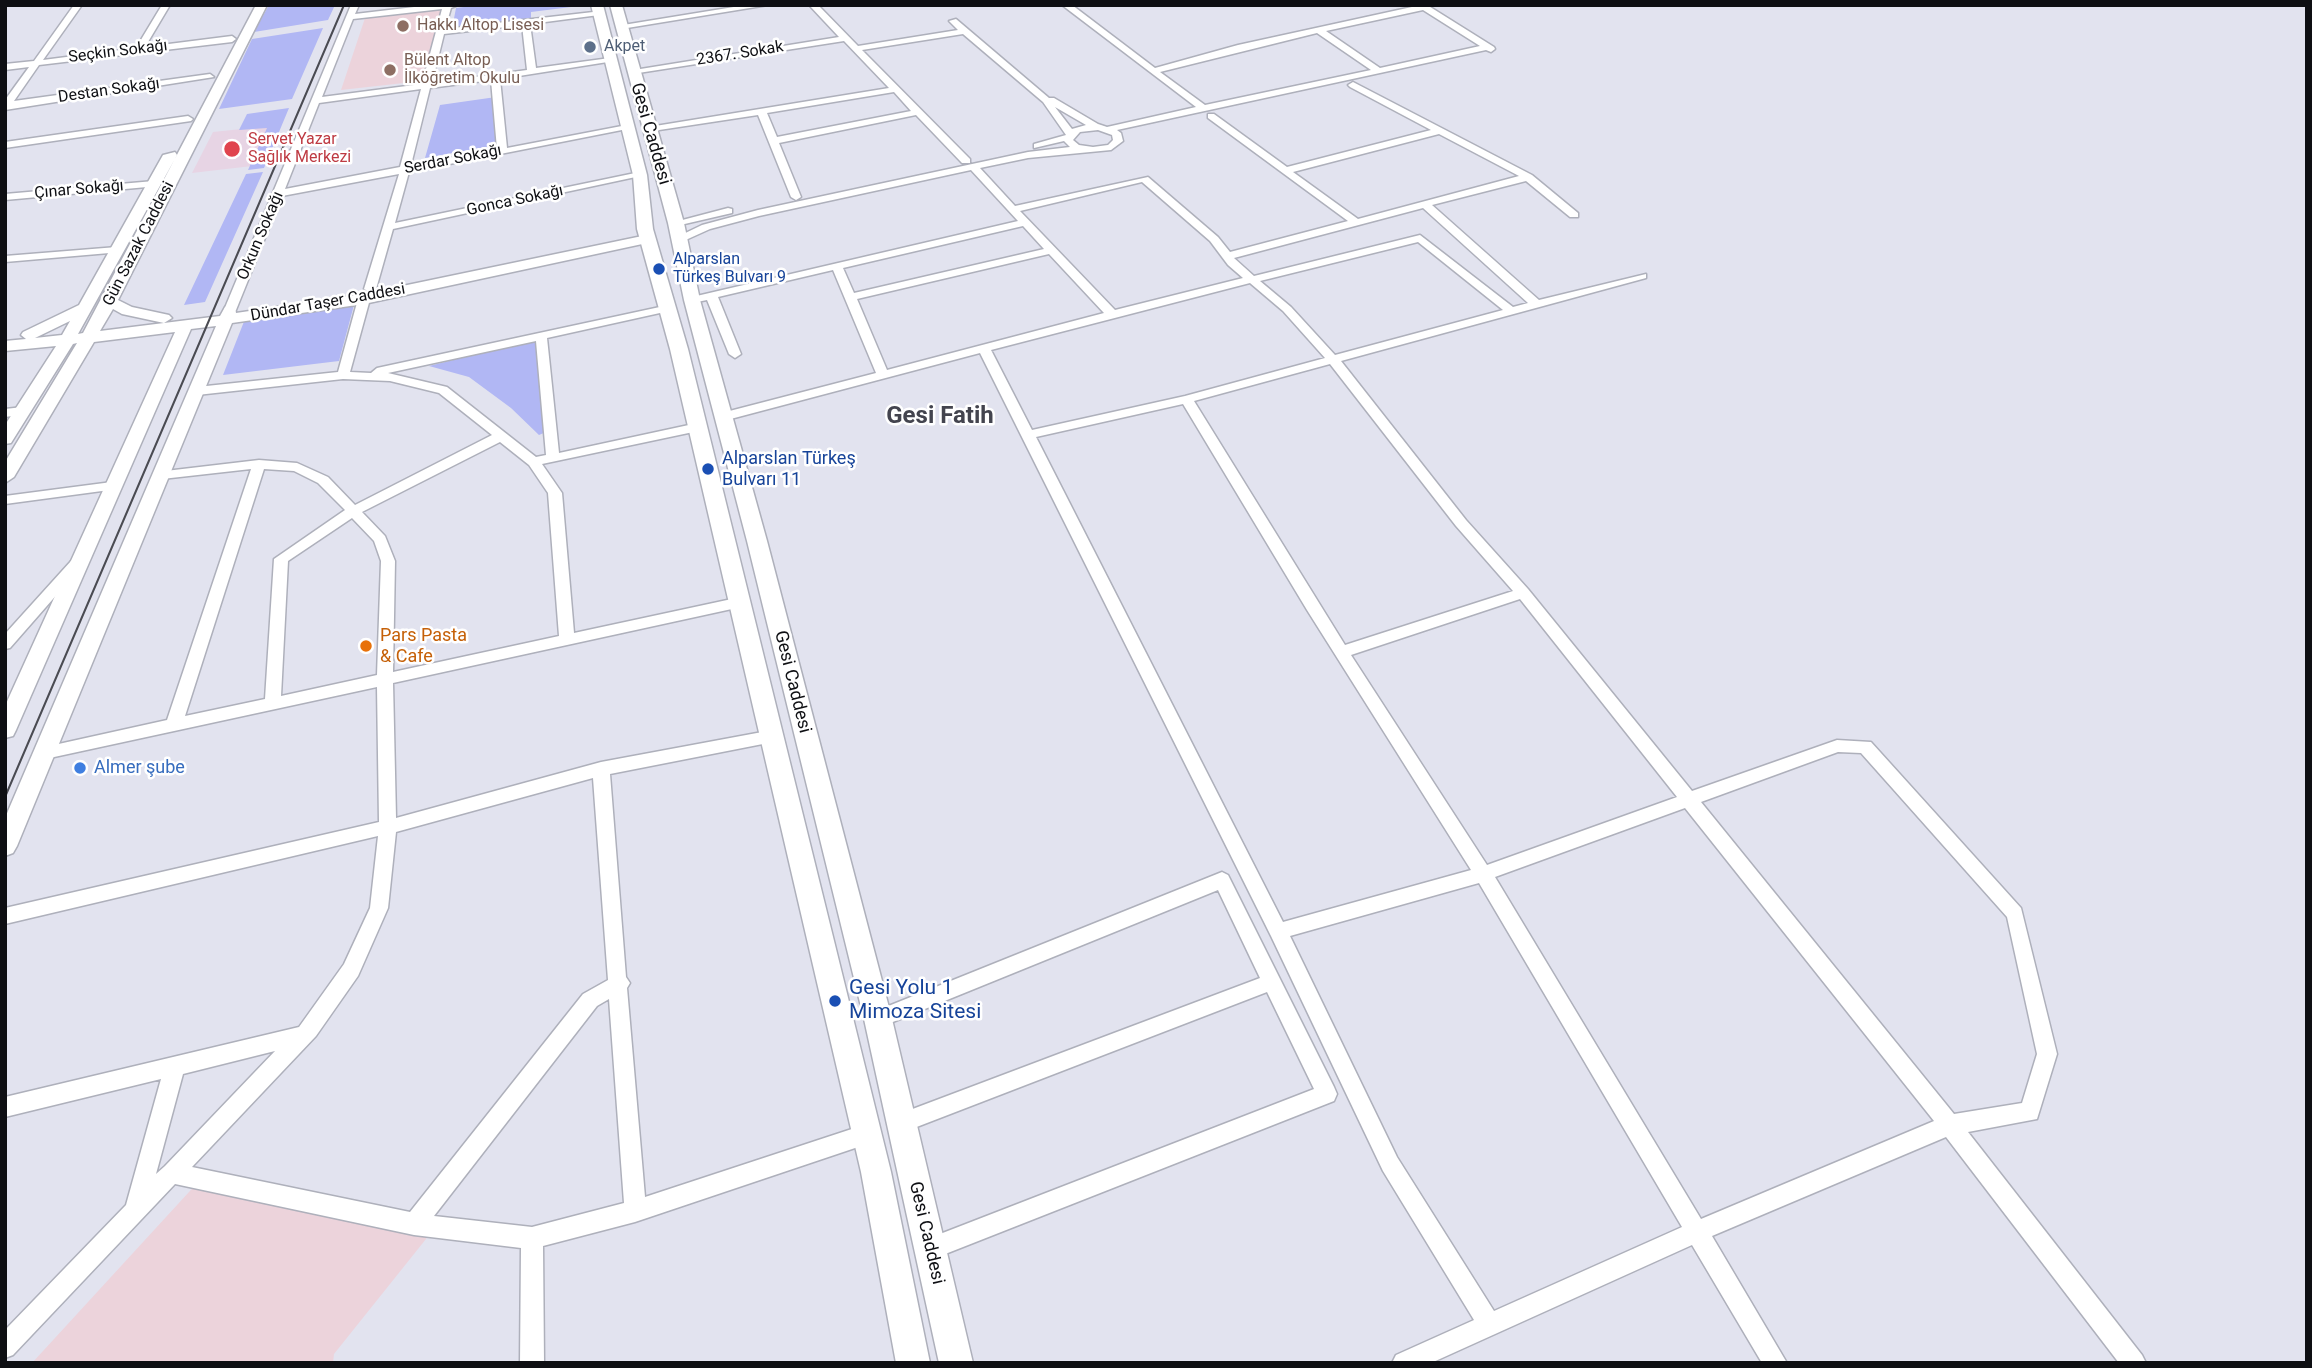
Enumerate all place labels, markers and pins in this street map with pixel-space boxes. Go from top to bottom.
place label: Hakkı Altop Lisesi [417,16,544,36]
marker: Hakkı Altop Lisesi [395,18,411,34]
place label: Akpet [604,37,645,57]
marker: Akpet [582,39,598,55]
place label: Bülent Altop İlköğretim Okulu [404,51,520,89]
marker: Bülent Altop İlköğretim Okulu [382,62,398,78]
place label: Servet Yazar Sağlık Merkezi [248,130,351,168]
marker: Servet Yazar Sağlık Merkezi [222,139,242,159]
place label: Alparslan Türkeş Bulvarı 9 [673,250,786,288]
marker: Alparslan Türkeş Bulvarı 9 [651,261,667,277]
place label: Alparslan Türkeş Bulvarı 11 [722,448,856,490]
marker: Alparslan Türkeş Bulvarı 11 [700,461,716,477]
place label: Pars Pasta & Cafe [380,625,467,668]
marker: Pars Pasta & Cafe [358,638,374,654]
place label: Almer şube [94,757,185,779]
marker: Almer şube [72,760,88,776]
place label: Gesi Yolu 1 Mimoza Sitesi [849,976,981,1026]
marker: Gesi Yolu 1 Mimoza Sitesi [827,993,843,1009]

